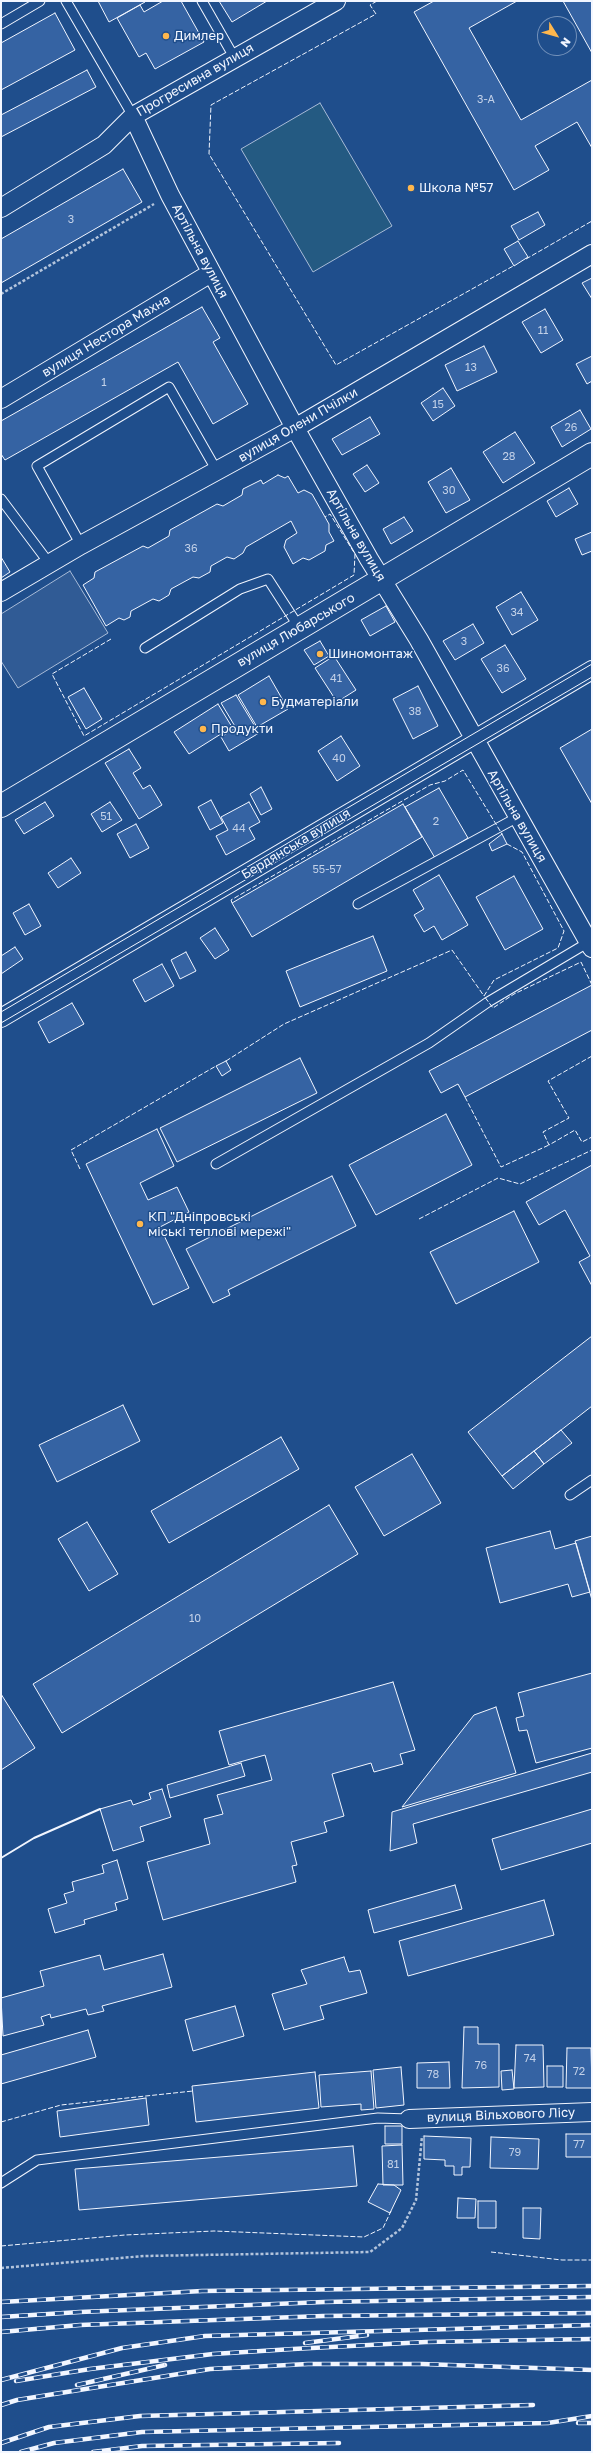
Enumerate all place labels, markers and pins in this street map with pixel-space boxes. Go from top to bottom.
place label: Димлер [174,28,224,44]
marker: Димлер [161,31,171,41]
place label: Школа №57 [419,180,493,196]
marker: Школа №57 [406,183,416,193]
place label: Шиномонтаж [328,646,413,662]
marker: Шиномонтаж [315,649,325,659]
place label: Будматеріали [271,694,359,710]
marker: Будматеріали [258,697,268,707]
place label: Продукти [211,721,273,737]
marker: Продукти [198,724,208,734]
place label: КП "Дніпровські міські теплові мережі" [148,1209,291,1240]
marker: КП "Дніпровські міські теплові мережі" [135,1219,145,1229]

